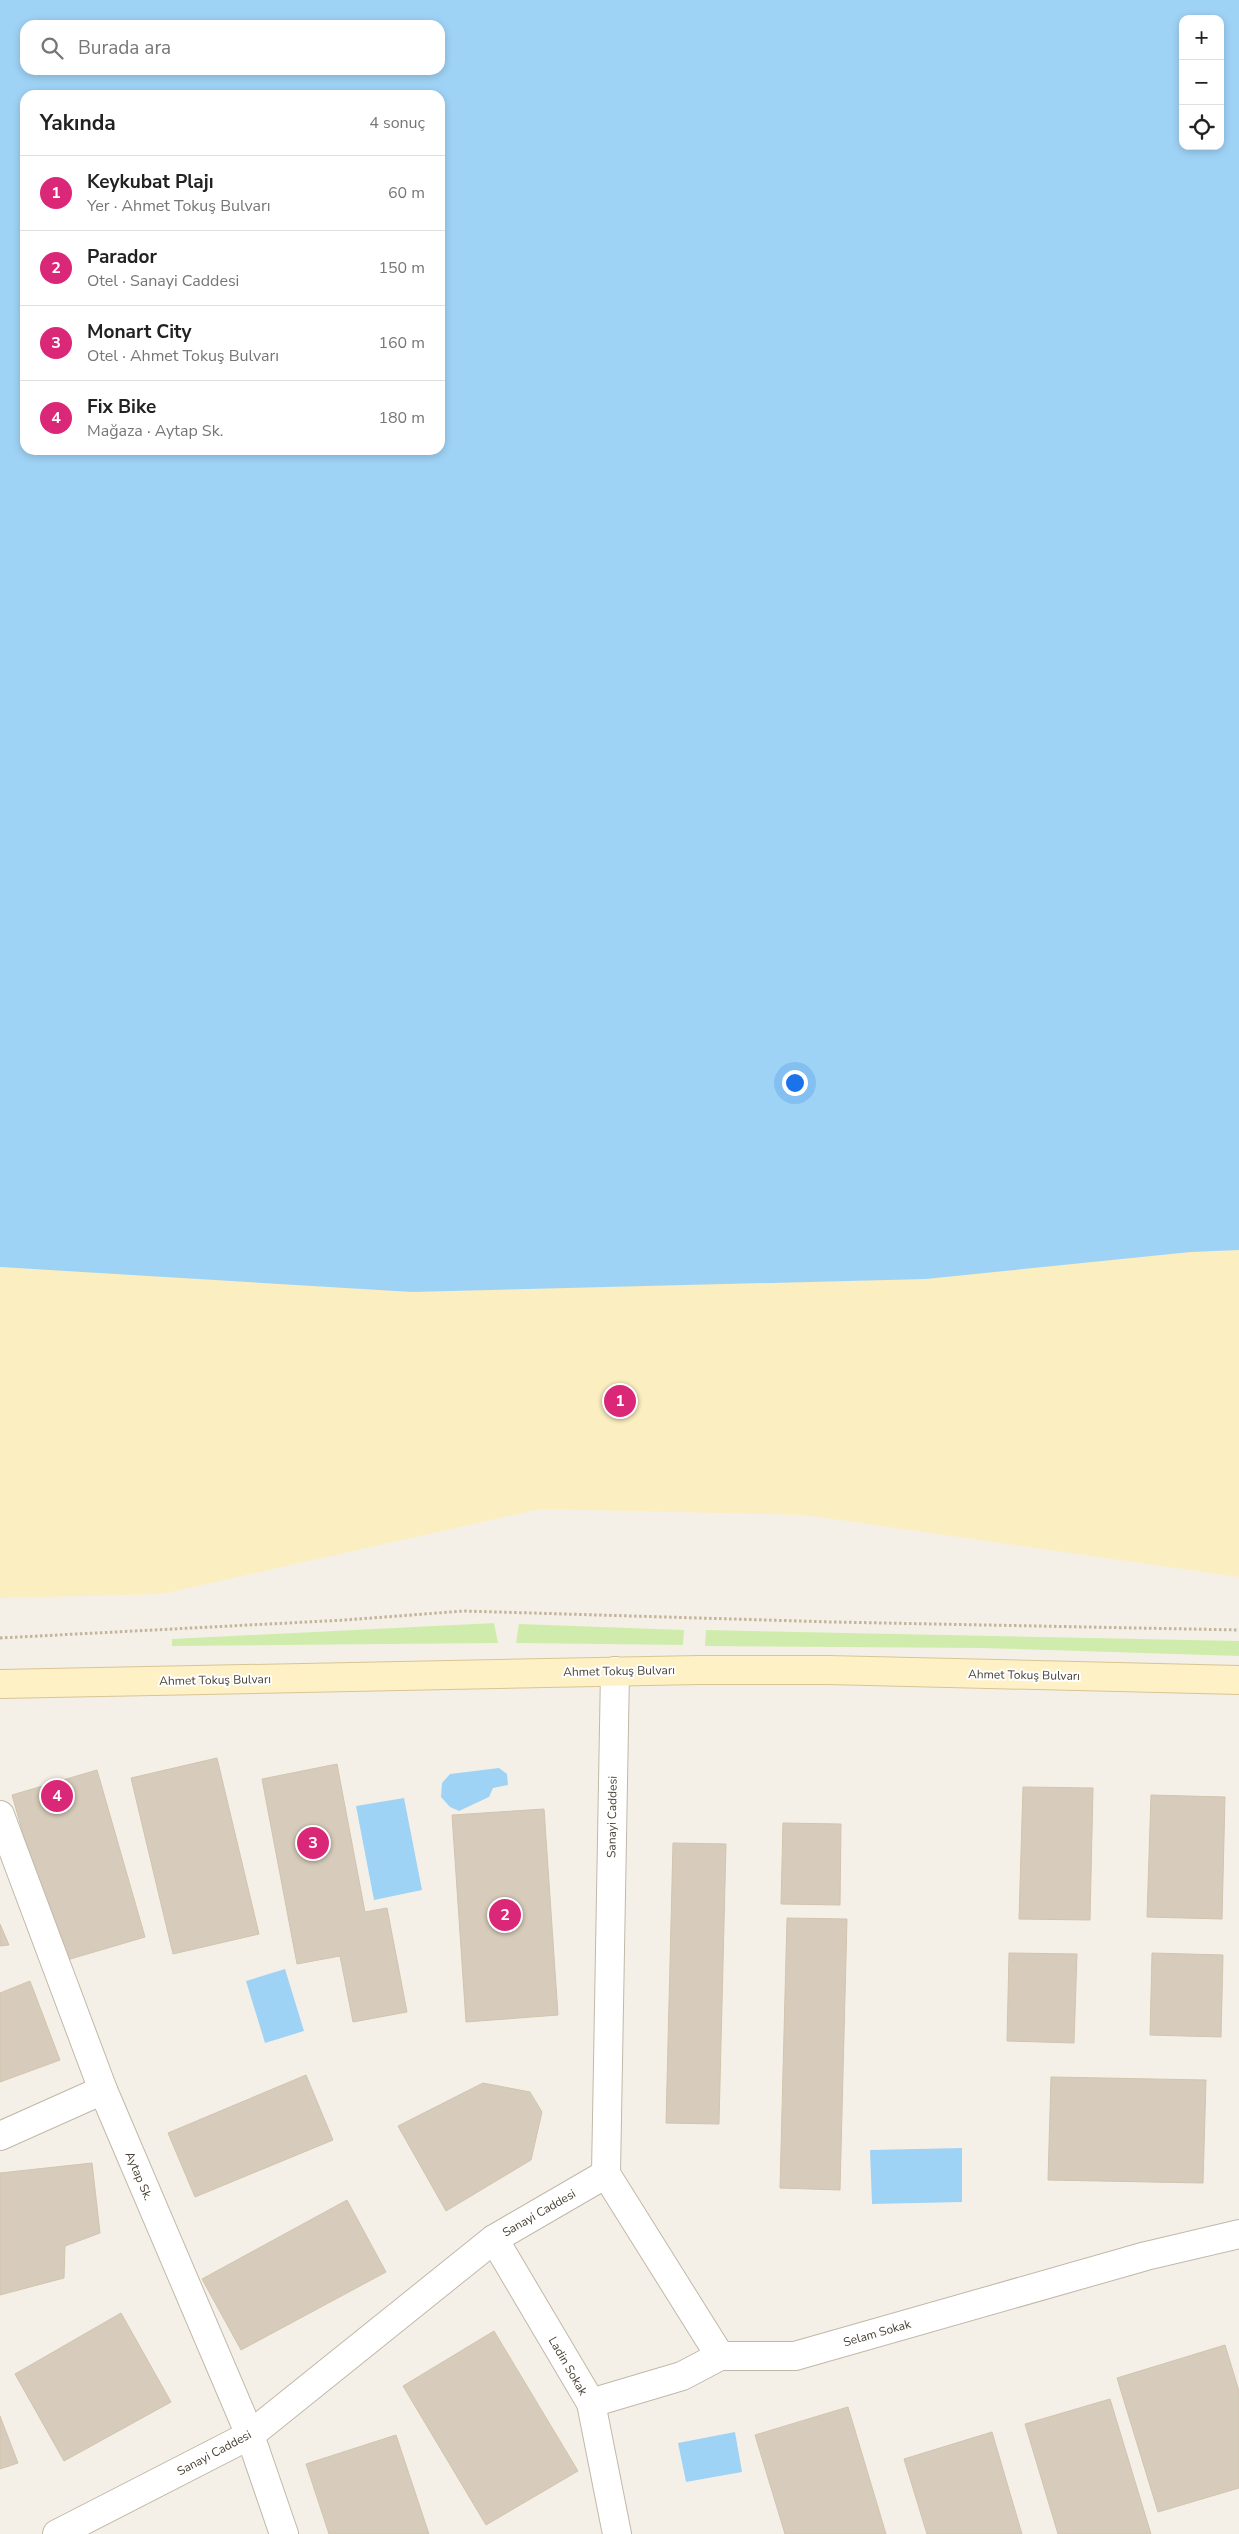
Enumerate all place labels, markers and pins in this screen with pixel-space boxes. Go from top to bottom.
pin: 1 [604,1382,636,1420]
pin: 4 [41,1777,73,1815]
pin: 3 [297,1824,329,1862]
pin: 2 [489,1896,521,1934]

